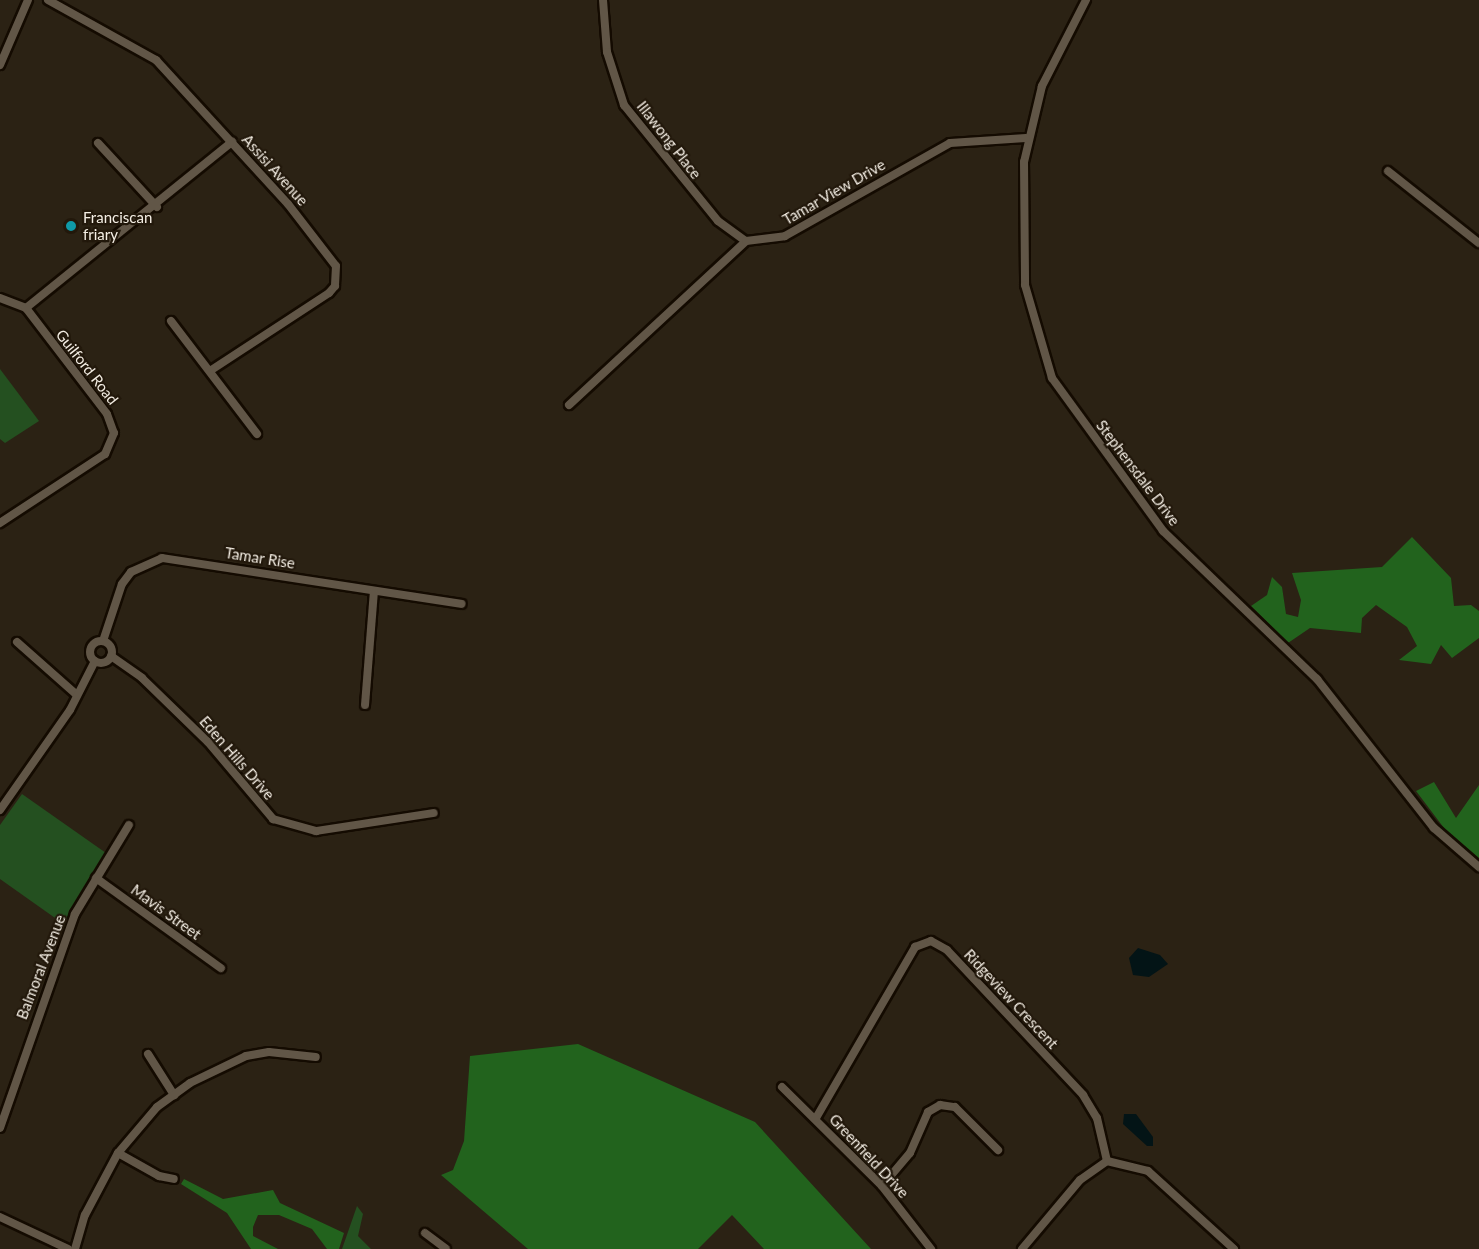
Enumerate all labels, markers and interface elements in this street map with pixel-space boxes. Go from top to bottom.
street label: Illawong Place [633,98,705,182]
street label: Assisi Avenue [238,130,312,210]
street label: Tamar View Drive [779,155,889,229]
place label: Franciscan friary [83,208,152,243]
marker: Franciscan friary [64,219,78,233]
street label: Guilford Road [52,326,122,408]
street label: Stephensdale Drive [1092,417,1184,529]
street label: Tamar Rise [224,544,296,572]
street label: Eden Hills Drive [196,712,278,804]
street label: Mavis Street [127,881,205,943]
street label: Balmoral Avenue [13,912,69,1022]
street label: Ridgeview Crescent [960,945,1062,1053]
street label: Greenfield Drive [826,1110,912,1202]

